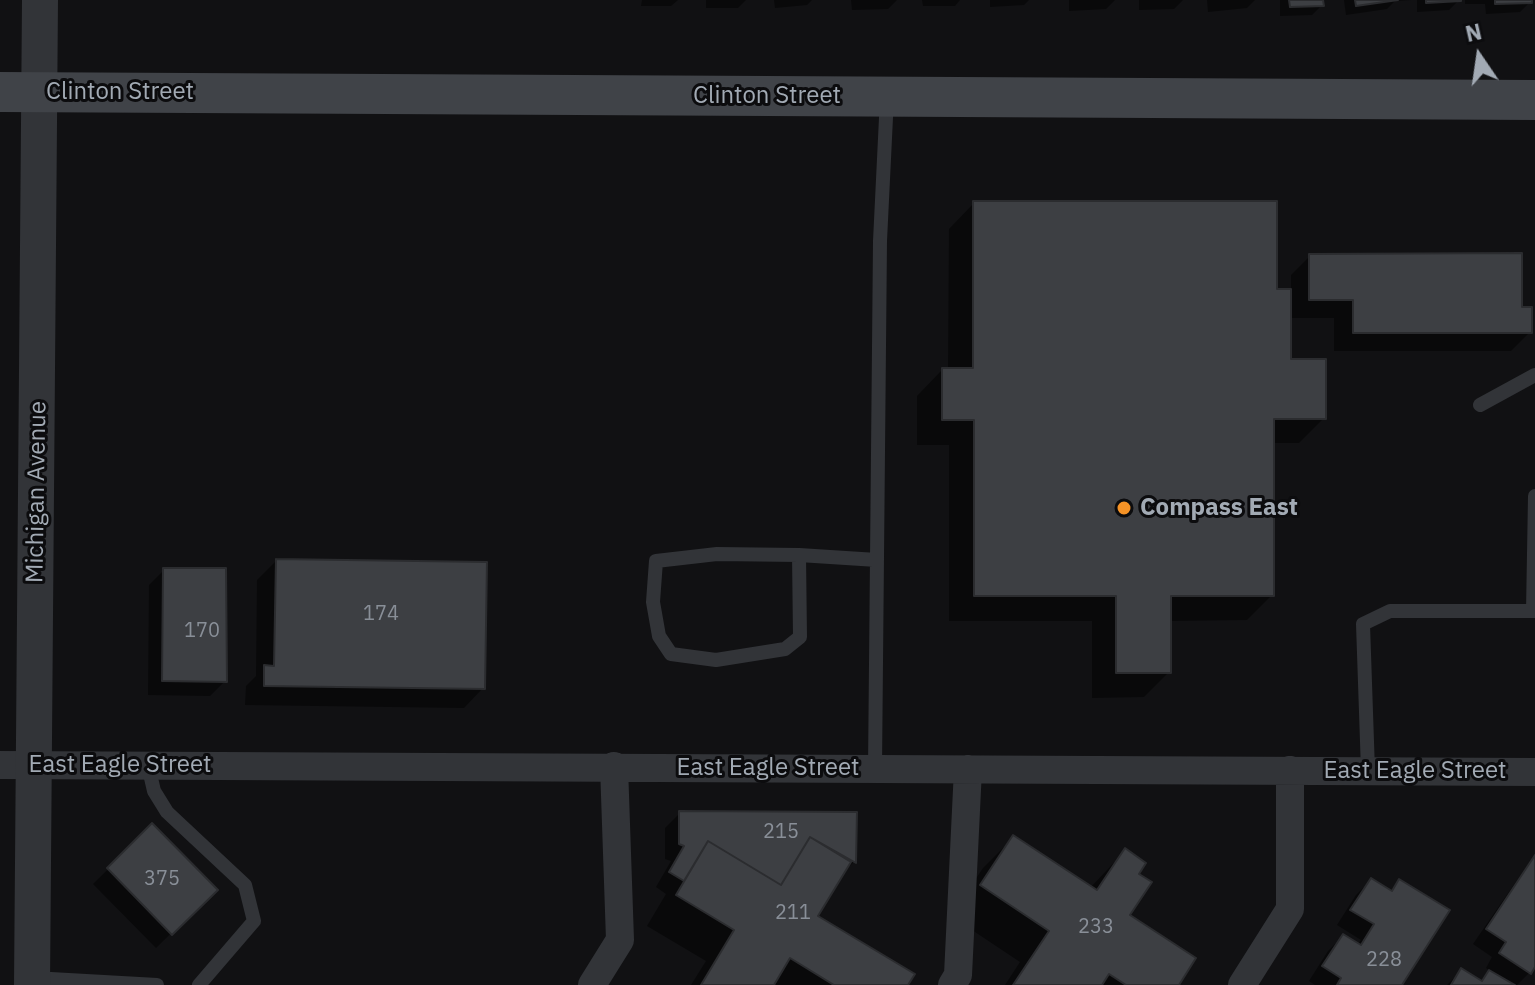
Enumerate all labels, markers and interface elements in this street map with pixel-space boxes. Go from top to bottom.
north arrow [1439,16,1519,96]
text: N [1462,16,1485,48]
street label: Clinton Street [46,78,194,106]
street label: Clinton Street [693,82,841,110]
street label: Michigan Avenue [21,401,53,583]
place label: Compass East [1140,494,1298,522]
marker: Compass East [1115,499,1133,517]
house number: 174 [363,602,399,626]
house number: 170 [184,619,220,643]
street label: East Eagle Street [28,751,212,779]
street label: East Eagle Street [676,754,860,782]
street label: East Eagle Street [1323,757,1507,785]
house number: 215 [763,820,799,844]
house number: 375 [144,867,180,891]
house number: 211 [775,901,811,925]
house number: 233 [1078,915,1114,939]
house number: 228 [1366,948,1402,972]

